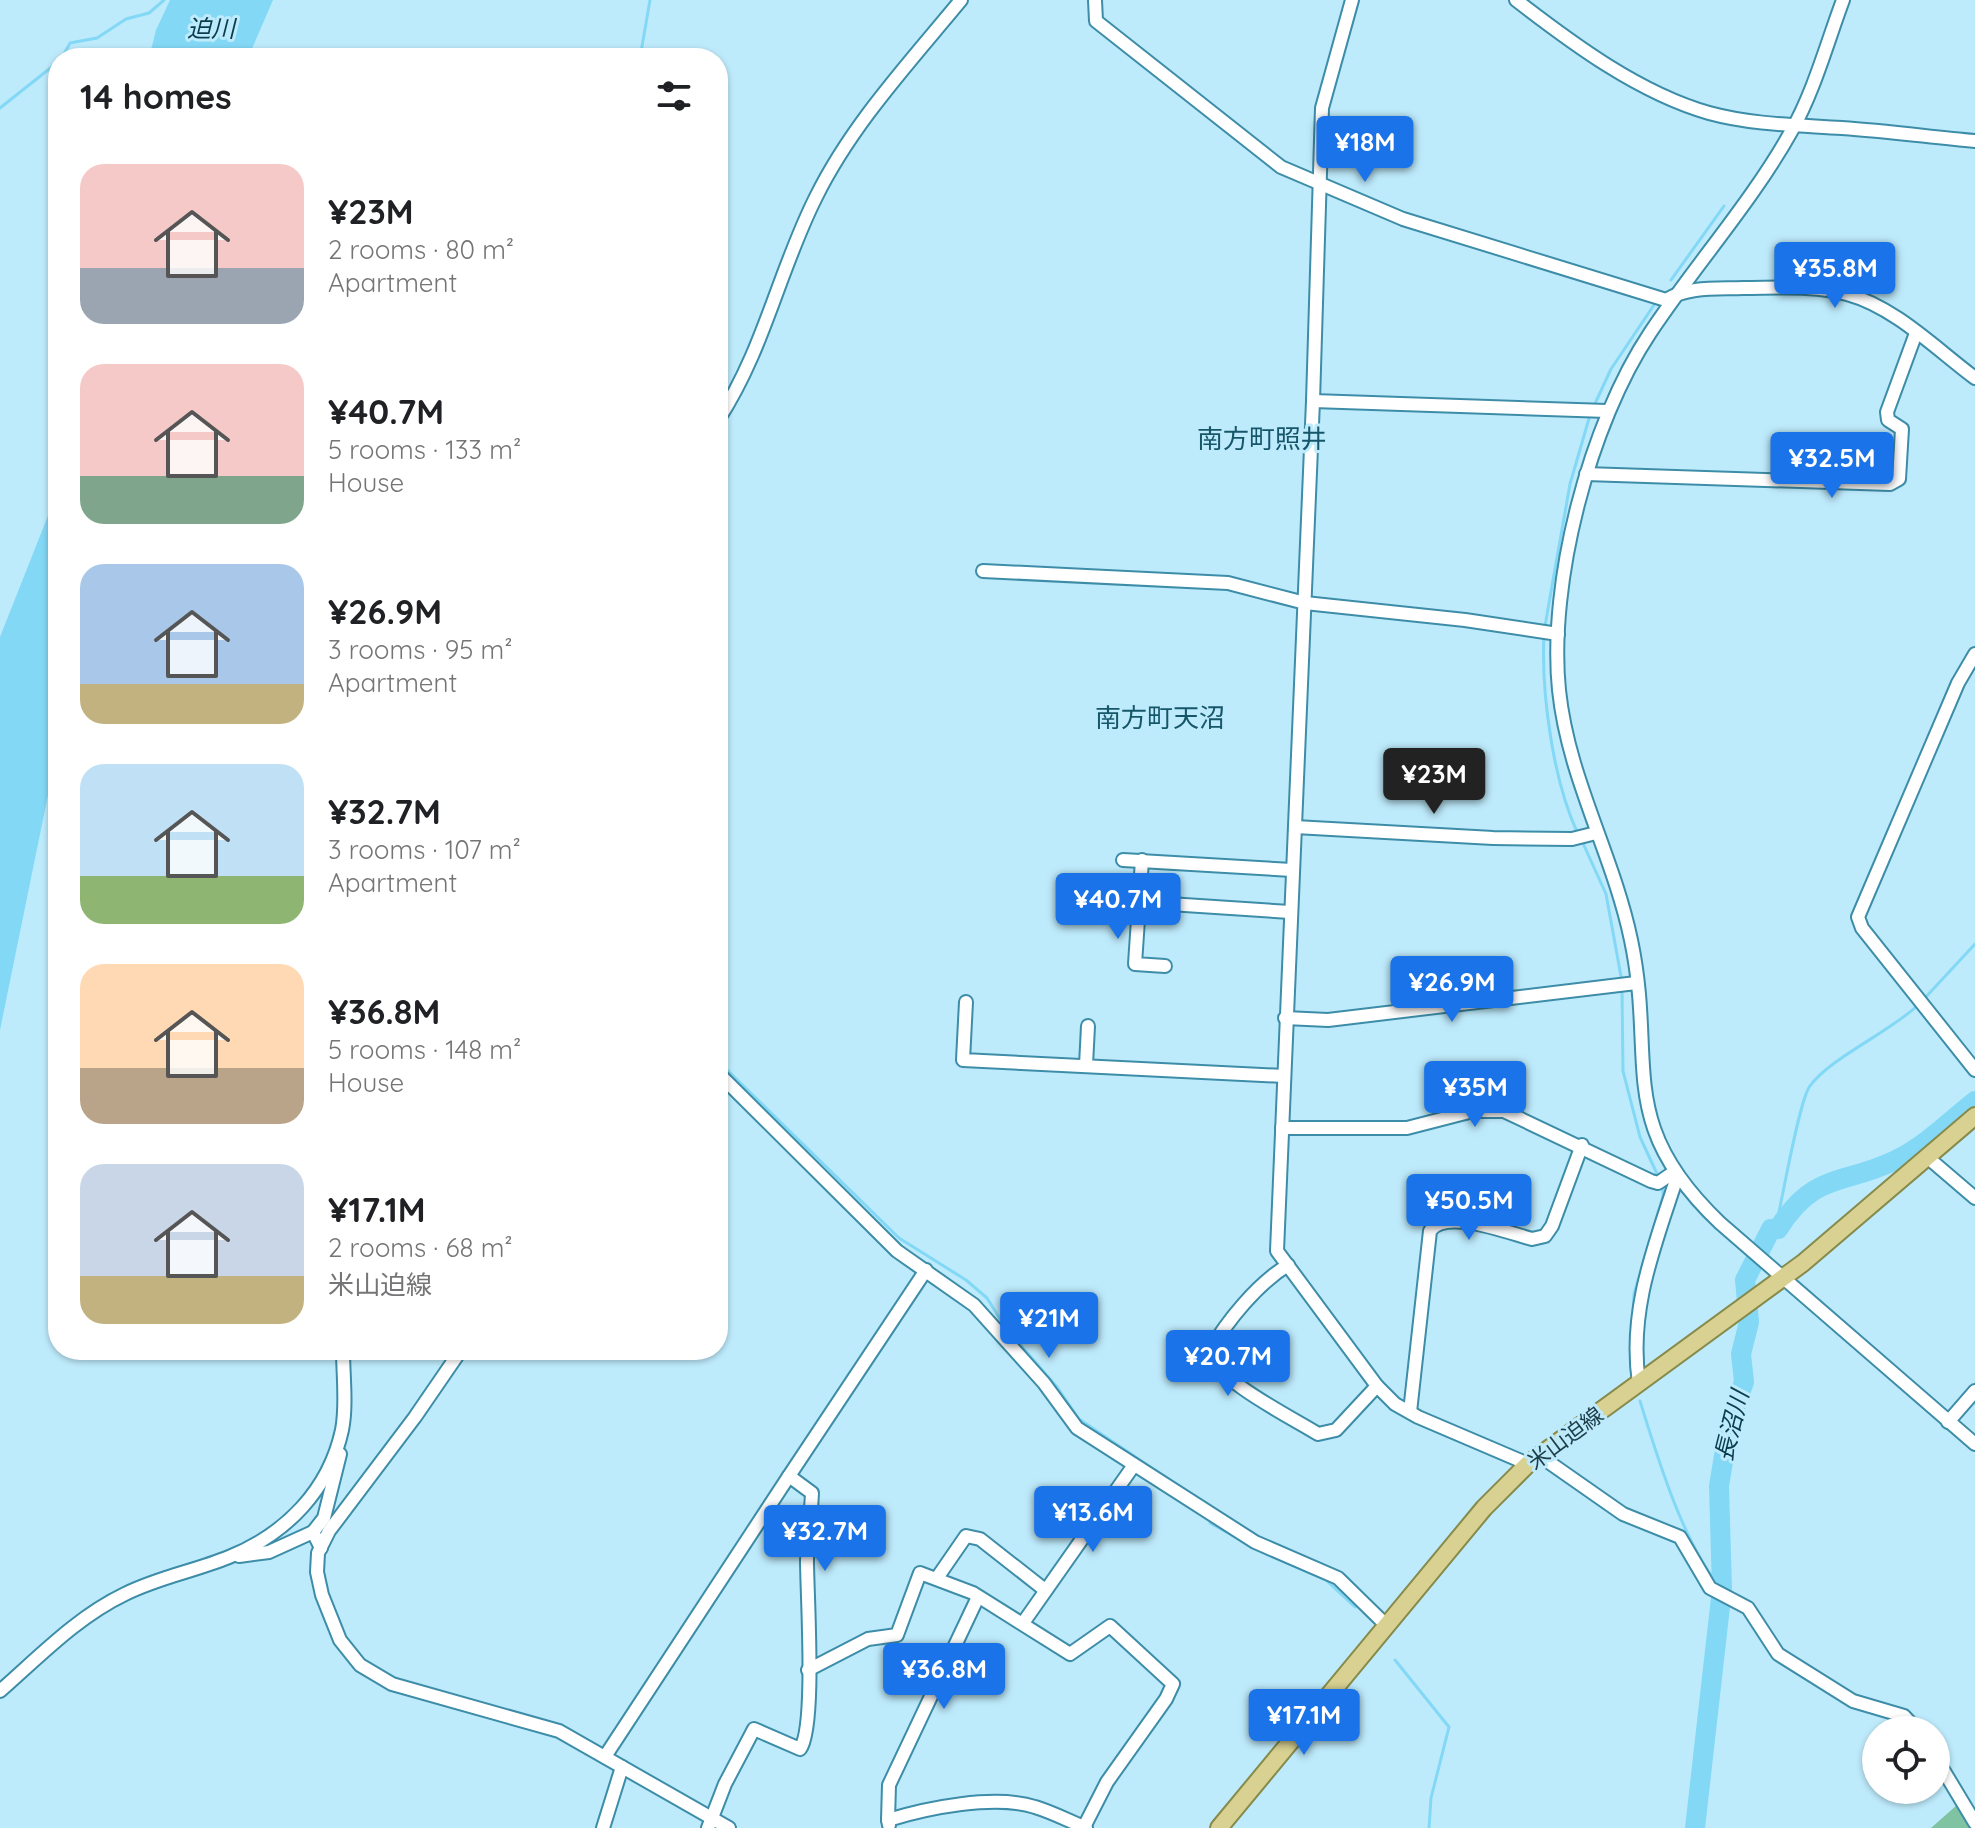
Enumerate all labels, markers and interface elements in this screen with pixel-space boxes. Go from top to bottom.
water label: 迫川 [187,13,238,43]
icon: filters [652,74,696,118]
text: 14 homes [80,75,232,118]
pin: ¥18M [1318,116,1412,184]
text: ¥18M [1334,125,1396,158]
text: ¥23M [328,190,414,233]
icon: home [144,196,240,292]
text: 2 rooms · 80 m² [328,233,514,266]
pin: ¥35.8M [1770,242,1900,310]
text: ¥35.8M [1792,251,1878,284]
text: Apartment [328,266,457,299]
text: ¥40.7M [328,390,444,433]
icon: home [144,396,240,492]
district label: 南方町照井 [1197,422,1327,455]
pin: ¥32.5M [1767,432,1897,500]
text: 5 rooms · 133 m² [328,433,521,466]
text: ¥32.5M [1789,441,1876,474]
text: House [328,466,404,499]
text: ¥26.9M [328,590,442,633]
icon: home [144,596,240,692]
text: 3 rooms · 95 m² [328,633,512,666]
text: Apartment [328,666,457,699]
district label: 南方町天沼 [1095,701,1225,734]
pin: ¥23M [1387,748,1481,816]
text: ¥23M [1401,757,1467,790]
text: ¥32.7M [328,790,441,833]
icon: home [144,796,240,892]
text: 3 rooms · 107 m² [328,833,521,866]
text: Apartment [328,866,457,899]
pin: ¥40.7M [1053,873,1183,941]
text: ¥40.7M [1074,882,1162,915]
pin: ¥26.9M [1387,956,1517,1024]
text: ¥26.9M [1408,965,1496,998]
text: ¥36.8M [328,990,440,1033]
icon: home [144,996,240,1092]
text: 5 rooms · 148 m² [328,1033,521,1066]
pin: ¥35M [1428,1061,1522,1129]
text: House [328,1066,404,1099]
text: ¥35M [1442,1070,1508,1103]
pin: ¥50.5M [1404,1174,1534,1242]
text: ¥50.5M [1424,1183,1514,1216]
text: ¥17.1M [328,1188,426,1231]
icon: home [144,1196,240,1292]
text: 2 rooms · 68 m² [328,1231,513,1264]
text: 米山迫線 [328,1268,432,1301]
pin: ¥21M [1002,1292,1096,1360]
text: ¥21M [1018,1301,1080,1334]
pin: ¥20.7M [1163,1330,1293,1398]
text: ¥20.7M [1184,1339,1272,1372]
water label: 長沼川 [1708,1384,1755,1464]
street label: 米山迫線 [1521,1400,1609,1476]
pin: ¥13.6M [1028,1486,1158,1554]
text: ¥13.6M [1052,1495,1134,1528]
pin: ¥32.7M [760,1505,890,1573]
text: ¥32.7M [782,1514,868,1547]
pin: ¥36.8M [879,1643,1009,1711]
text: ¥36.8M [901,1652,987,1685]
pin: ¥17.1M [1239,1689,1369,1757]
text: ¥17.1M [1267,1698,1341,1731]
map controls [1862,1716,1950,1804]
button: locate [1862,1716,1950,1804]

